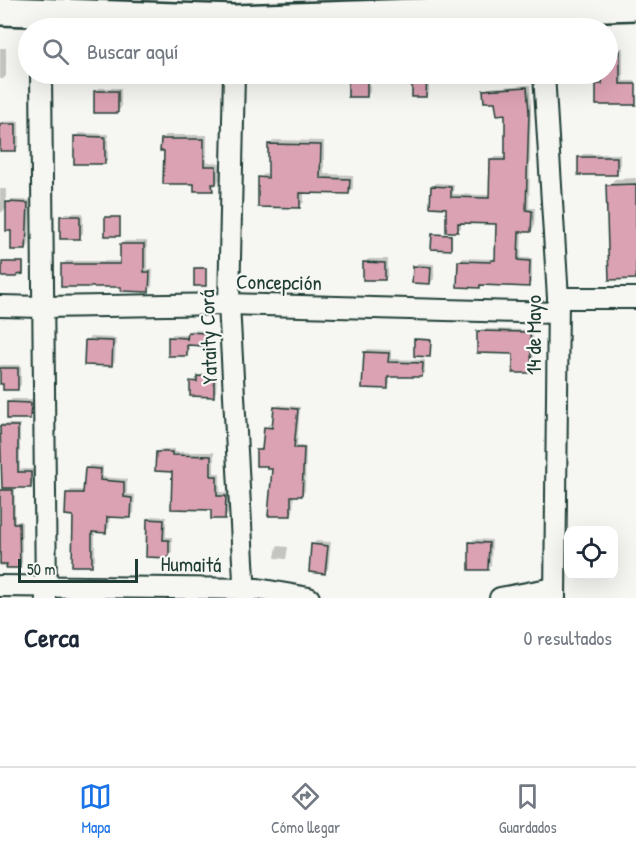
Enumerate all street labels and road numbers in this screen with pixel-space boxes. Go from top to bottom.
street label: Concepción [236,267,322,297]
street label: Yataity Corá [192,289,224,385]
street label: 14 de Mayo [519,295,548,375]
street label: Humaitá [160,549,222,579]

